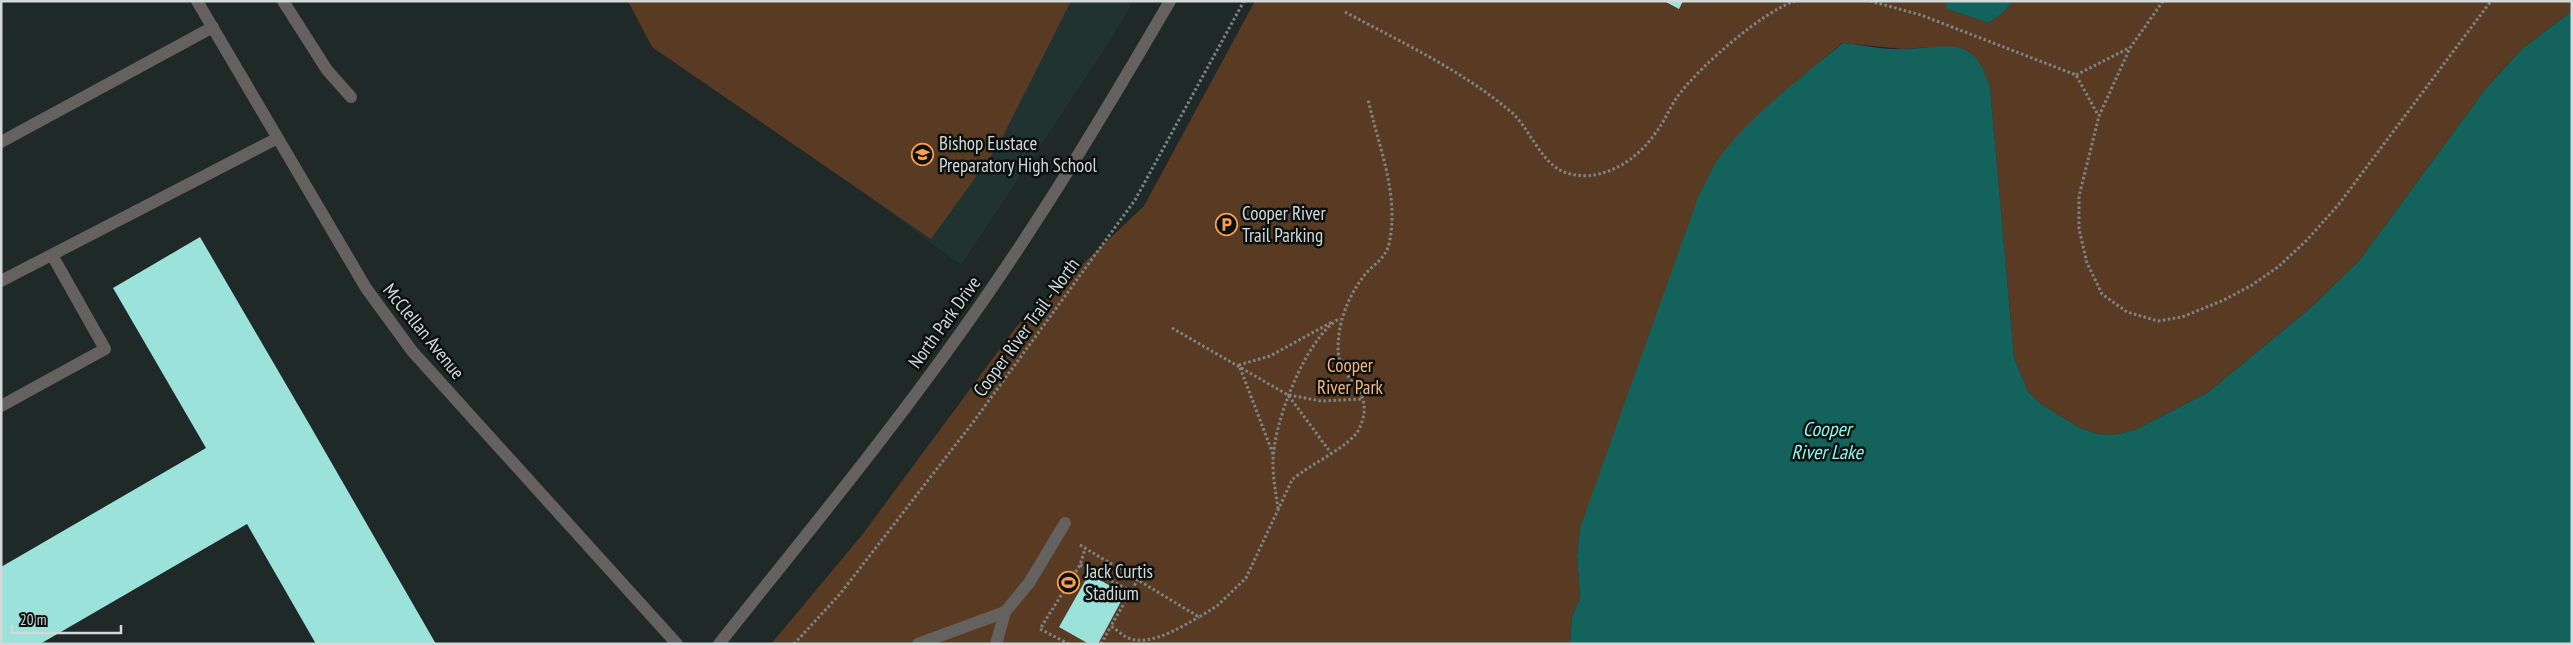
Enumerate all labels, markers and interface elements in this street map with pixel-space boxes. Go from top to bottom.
place label: Bishop Eustace Preparatory High School [939,131,1097,177]
school or university icon: Bishop Eustace Preparatory High School [911,142,935,166]
place label: Cooper River Trail Parking [1242,201,1326,247]
parking icon: Cooper River Trail Parking [1214,212,1238,236]
street label: Cooper River Trail - North [968,253,1084,401]
street label: North Park Drive [903,271,986,373]
street label: McClellan Avenue [378,278,470,384]
park label: Cooper River Park [1317,353,1384,399]
water label: Cooper River Lake [1791,416,1864,465]
place label: Jack Curtis Stadium [1084,559,1153,605]
sports icon: Jack Curtis Stadium [1057,570,1081,594]
scale bar [12,602,121,634]
text: 20 m [20,610,46,629]

